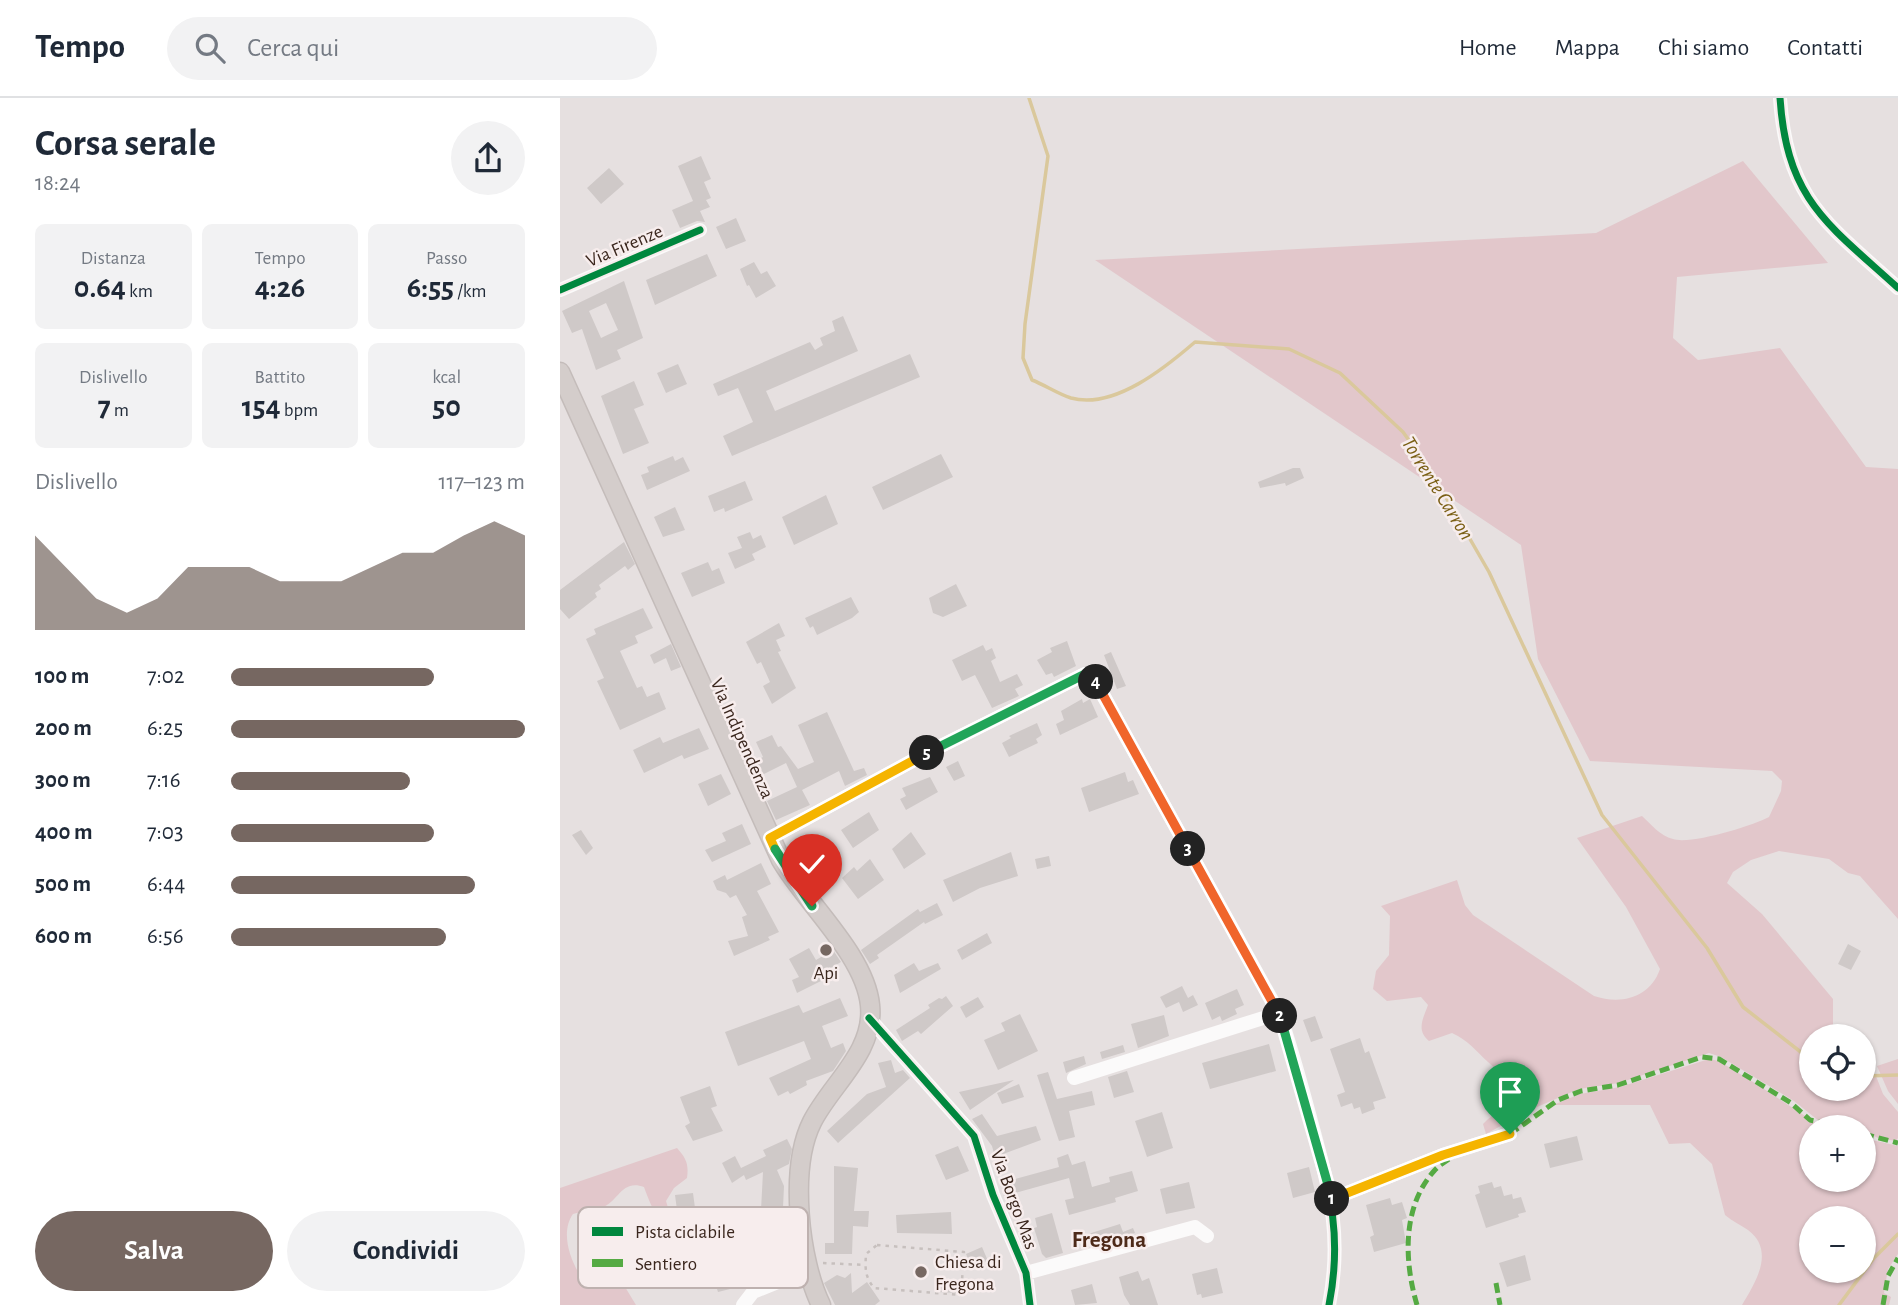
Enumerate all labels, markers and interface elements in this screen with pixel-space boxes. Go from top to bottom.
search box [167,17,657,80]
icon: search [191,29,229,67]
text: Tempo [35,31,125,64]
text: Cerca qui [247,35,339,61]
text: Home [1459,36,1517,60]
text: Mappa [1555,36,1620,60]
text: Chi siamo [1658,36,1749,60]
text: Contatti [1787,36,1863,60]
button: share [451,121,525,195]
text: Corsa serale [35,125,216,163]
text: 18:24 [35,172,81,195]
street label: Via Firenze [584,222,666,271]
text: Distanza [81,249,146,268]
text: Tempo [254,249,306,268]
text: Passo [426,249,467,268]
text: 0.64 [74,273,126,303]
text: 4:26 [255,273,305,303]
text: 6:55 [407,273,454,303]
text: km [126,282,153,301]
text: /km [454,282,487,301]
text: Dislivello [79,368,148,387]
text: Battito [255,368,305,387]
text: kcal [432,368,461,387]
text: 7 [98,392,111,422]
text: 154 [242,392,281,422]
text: 50 [432,392,461,422]
text: m [111,401,129,420]
text: bpm [281,401,318,420]
water label: Torrente Carron [1398,433,1478,544]
text: Dislivello [35,471,118,494]
text: 117–123 m [439,471,525,494]
pin: 4 [1078,664,1114,700]
text: 100 m [35,665,89,688]
text: 7:02 [147,665,184,688]
text: 4 [1091,672,1100,691]
street label: Via Indipendenza [707,676,777,802]
text: 200 m [35,717,92,740]
text: 6:25 [147,717,183,740]
pin: 5 [910,736,944,770]
text: 5 [922,743,931,762]
text: 300 m [35,769,91,792]
text: 7:16 [147,769,181,792]
text: 400 m [35,821,93,844]
text: 7:03 [147,821,183,844]
pin: 3 [1170,832,1206,866]
pin [782,834,842,906]
text: 3 [1183,839,1192,858]
icon: check [793,845,831,883]
text: 500 m [35,873,91,896]
text: 6:44 [147,873,185,896]
text: 600 m [35,925,92,948]
text: 6:56 [147,925,184,948]
marker: Api [818,942,834,958]
place label: Api [814,964,838,983]
pin: 2 [1262,998,1298,1034]
text: 2 [1275,1006,1284,1025]
map controls [1799,1024,1876,1283]
button: locate [1799,1024,1876,1101]
pin [1480,1062,1540,1134]
icon: arrive [1491,1073,1529,1111]
button: + [1799,1115,1876,1192]
street label: Via Borgo Mas [987,1147,1040,1252]
pin: 1 [1314,1182,1350,1216]
text: 1 [1328,1189,1335,1208]
button: − [1799,1206,1876,1283]
legend [578,1207,808,1288]
button: Salva [35,1211,273,1291]
button: Condividi [287,1211,525,1291]
text: Pista ciclabile [635,1223,735,1242]
district label: Fregona [1072,1229,1146,1252]
place label: Chiesa di Fregona [935,1253,1002,1294]
text: Sentiero [635,1255,697,1274]
marker: Chiesa di Fregona [913,1264,929,1280]

